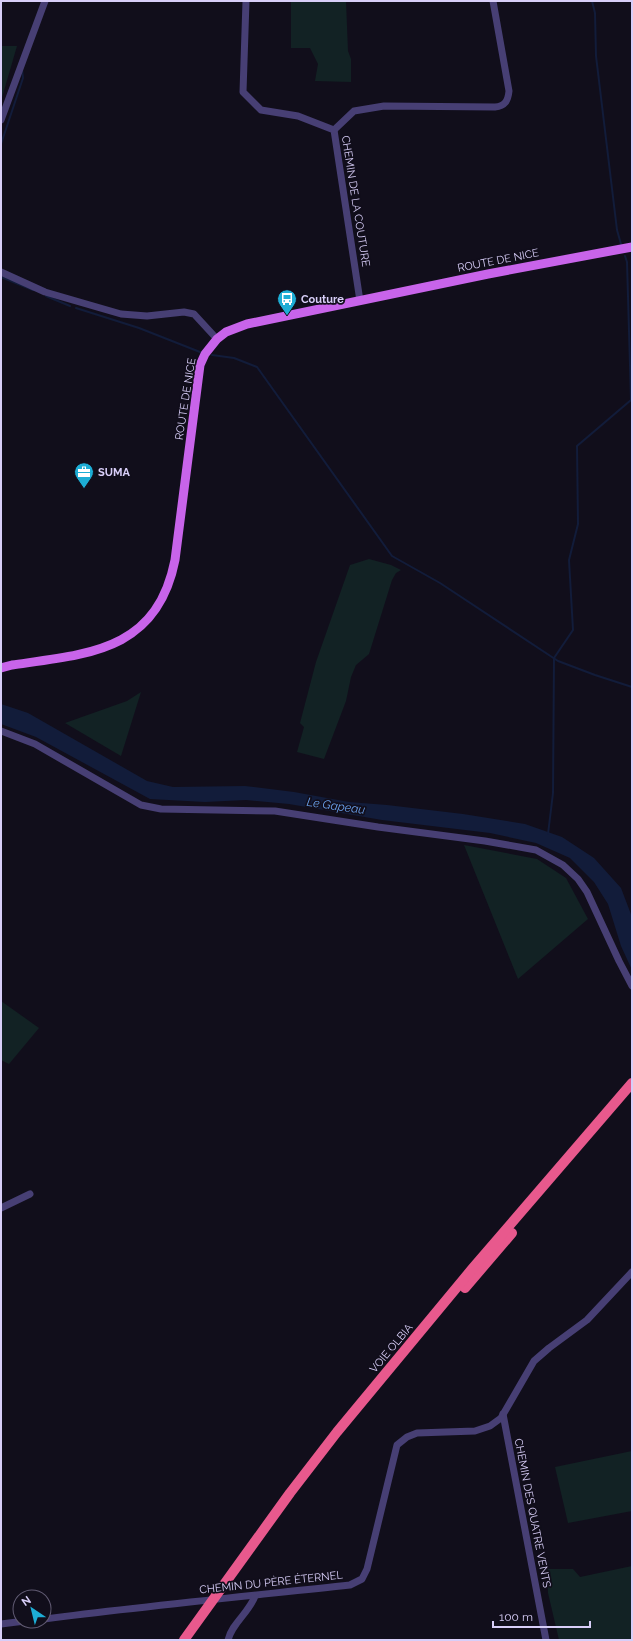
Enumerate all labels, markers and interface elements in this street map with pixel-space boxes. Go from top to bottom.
street label: CHEMIN DE LA COUTURE [339,135,372,268]
street label: ROUTE DE NICE [456,246,540,275]
bus stop icon: Couture [276,288,298,316]
place label: Couture [301,293,344,306]
street label: ROUTE DE NICE [173,357,198,441]
office icon: SUMA [73,461,95,489]
place label: SUMA [98,466,131,479]
water label: Le Gapeau [306,795,366,817]
street label: VOIE OLBIA [367,1321,416,1375]
street label: CHEMIN DES QUATRE VENTS [512,1437,553,1589]
street label: CHEMIN DU PÈRE ÉTERNEL [199,1567,344,1596]
north arrow [12,1589,52,1629]
text: N [19,1593,34,1609]
scale bar [493,1603,590,1629]
text: 100 m [499,1610,533,1624]

